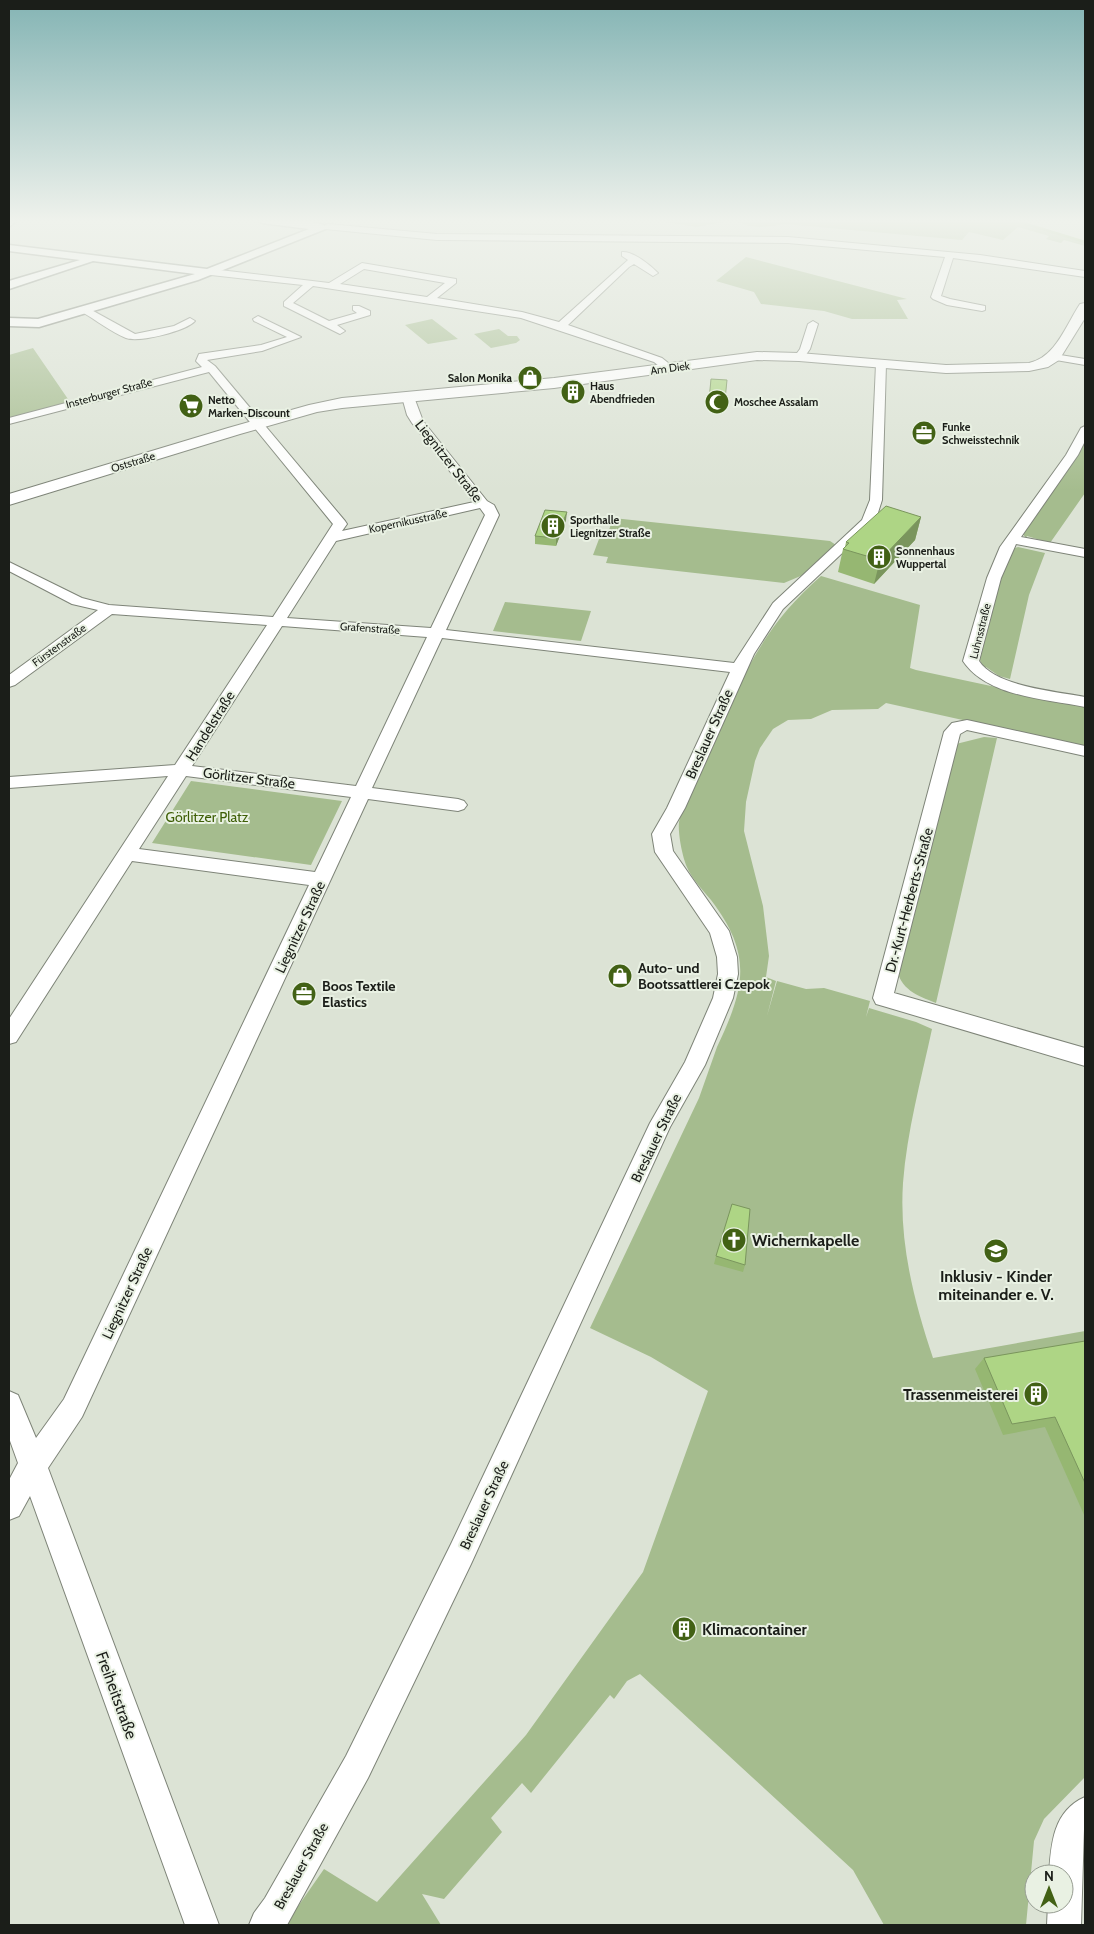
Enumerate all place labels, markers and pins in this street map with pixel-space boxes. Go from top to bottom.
shop icon: Salon Monika [517,365,543,391]
place label: Salon Monika [448,371,513,385]
building icon: Haus Abendfrieden [560,379,586,405]
place label: Haus Abendfrieden [590,379,655,406]
mosque icon: Moschee Assalam [704,389,730,415]
supermarket icon: Netto Marken-Discount [178,393,204,419]
place label: Netto Marken-Discount [208,393,290,420]
place label: Moschee Assalam [734,395,818,409]
office icon: Funke Schweisstechnik [911,420,937,446]
place label: Funke Schweisstechnik [942,420,1020,447]
building icon: Sporthalle Liegnitzer Straße [540,513,566,539]
place label: Sporthalle Liegnitzer Straße [570,513,651,540]
building icon: Sonnenhaus Wuppertal [866,544,892,570]
place label: Sonnenhaus Wuppertal [896,544,955,571]
place label: Auto- und Bootssattlerei Czepok [638,959,770,993]
shop icon: Auto- und Bootssattlerei Czepok [607,963,633,989]
place label: Boos Textile Elastics [322,977,396,1011]
office icon: Boos Textile Elastics [291,981,317,1007]
church icon: Wichernkapelle [721,1227,747,1253]
place label: Wichernkapelle [752,1231,859,1250]
school or university icon: Inklusiv - Kinder miteinander e. V. [983,1238,1009,1264]
place label: Inklusiv - Kinder miteinander e. V. [938,1267,1054,1304]
building icon: Trassenmeisterei [1023,1381,1049,1407]
place label: Trassenmeisterei [903,1385,1018,1404]
building icon: Klimacontainer [671,1616,697,1642]
place label: Klimacontainer [702,1620,807,1639]

